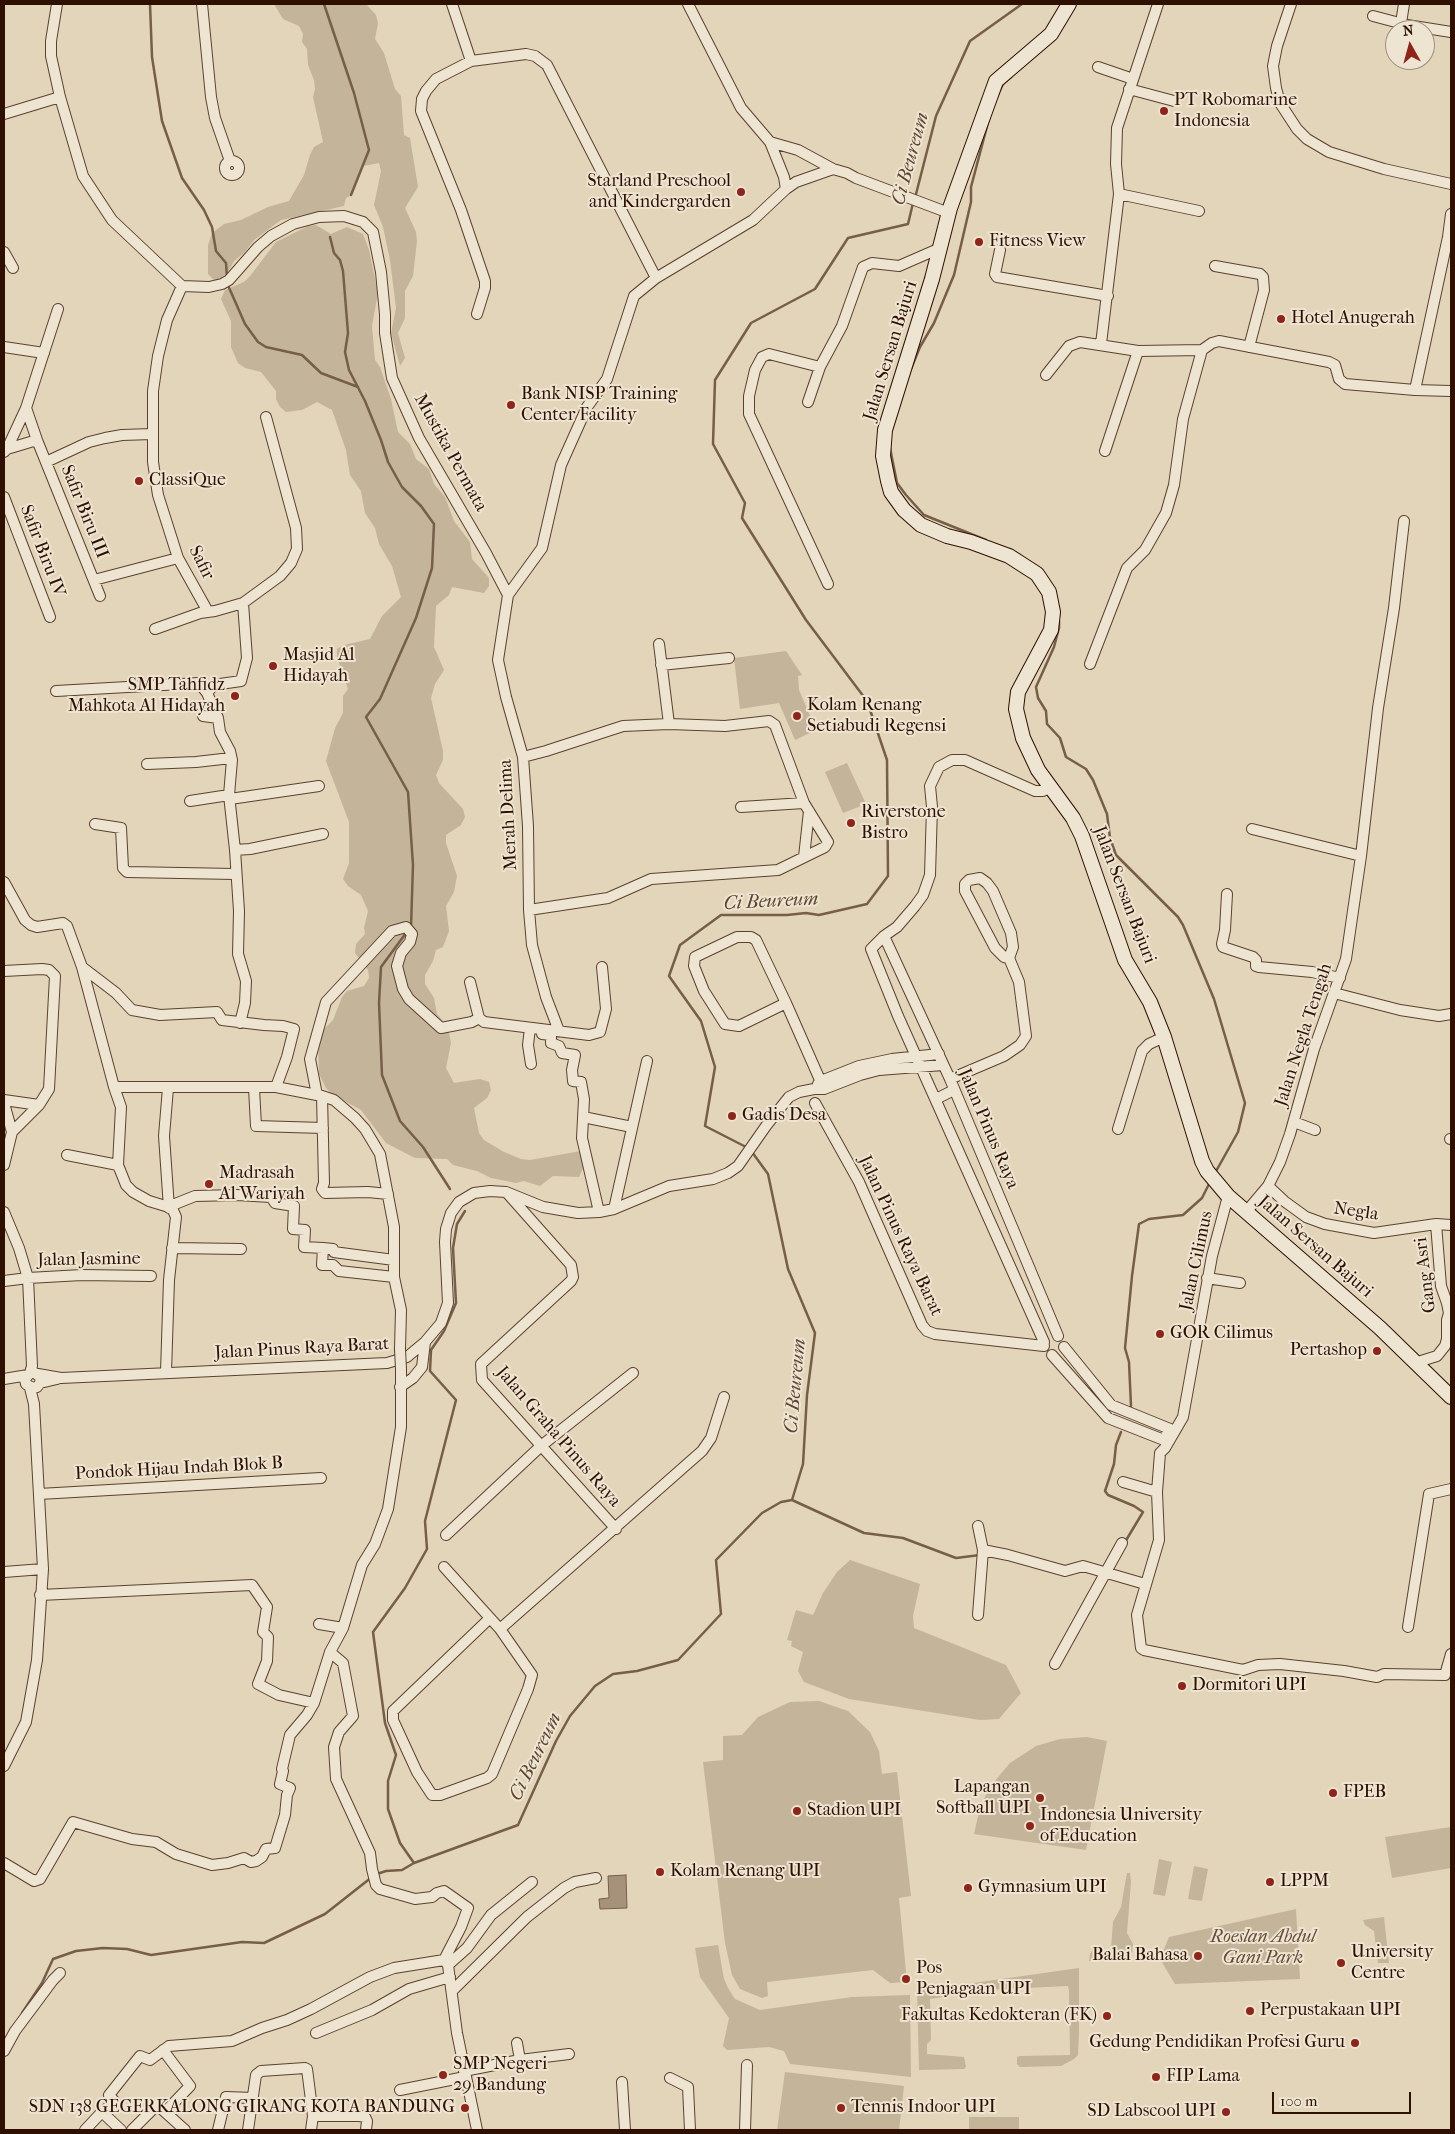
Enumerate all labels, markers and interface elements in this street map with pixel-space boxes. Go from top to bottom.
north arrow [1385,20,1435,70]
text: N [1402,22,1415,40]
place label: PT Robomarine Indonesia [1174,90,1297,132]
marker: PT Robomarine Indonesia [1158,105,1170,117]
water label: Ci Beureum [888,110,934,208]
place label: Starland Preschool and Kindergarden [587,171,731,213]
marker: Starland Preschool and Kindergarden [735,186,747,198]
place label: Fitness View [989,231,1086,253]
marker: Fitness View [973,236,985,248]
street label: Jalan Sersan Bajuri [859,278,923,424]
place label: Hotel Anugerah [1291,308,1415,330]
marker: Hotel Anugerah [1275,313,1287,325]
place label: Bank NISP Training Center Facility [521,384,677,426]
street label: Mustika Permata [409,390,491,516]
marker: Bank NISP Training Center Facility [505,399,517,411]
street label: Safir Biru III [55,462,113,562]
place label: ClassiQue [149,470,226,492]
marker: ClassiQue [133,475,145,487]
street label: Safir Biru IV [15,502,69,600]
street label: Safir [183,542,219,584]
place label: Masjid Al Hidayah [283,645,355,688]
marker: Masjid Al Hidayah [267,660,279,672]
place label: SMP Tahfidz Mahkota Al Hidayah [68,675,225,718]
marker: SMP Tahfidz Mahkota Al Hidayah [229,690,241,702]
place label: Kolam Renang Setiabudi Regensi [807,695,946,738]
marker: Kolam Renang Setiabudi Regensi [791,710,803,722]
street label: Merah Delima [495,759,523,871]
place label: Riverstone Bistro [861,802,946,844]
marker: Riverstone Bistro [845,817,857,829]
street label: Jalan Sersan Bajuri [1088,823,1160,967]
water label: Ci Beureum [723,888,819,916]
street label: Jalan Negla Tengah [1271,961,1337,1109]
street label: Jalan Pinus Raya [953,1066,1023,1192]
place label: Gadis Desa [742,1105,826,1127]
marker: Gadis Desa [726,1110,738,1122]
street label: Jalan Pinus Raya Barat [853,1152,947,1320]
place label: Madrasah Al Wariyah [219,1163,305,1206]
marker: Madrasah Al Wariyah [203,1178,215,1190]
street label: Jalan Sersan Bajuri [1253,1191,1377,1303]
street label: Negla [1332,1198,1380,1226]
street label: Jalan Cilimus [1176,1209,1218,1313]
street label: Gang Asri [1411,1236,1441,1314]
street label: Jalan Jasmine [37,1248,141,1272]
place label: GOR Cilimus [1170,1323,1273,1345]
marker: GOR Cilimus [1154,1328,1166,1340]
street label: Jalan Pinus Raya Barat [214,1334,390,1364]
water label: Ci Beureum [781,1338,811,1434]
place label: Pertashop [1290,1340,1367,1362]
marker: Pertashop [1371,1345,1383,1357]
street label: Jalan Graha Pinus Raya [491,1362,625,1512]
street label: Pondok Hijau Indah Blok B [75,1453,283,1485]
place label: Dormitori UPI [1192,1675,1307,1697]
marker: Dormitori UPI [1176,1680,1188,1692]
water label: Ci Beureum [505,1709,567,1805]
place label: Lapangan Softball UPI [936,1777,1030,1820]
place label: FPEB [1343,1782,1386,1804]
marker: FPEB [1327,1787,1339,1799]
marker: Lapangan Softball UPI [1034,1792,1046,1804]
place label: Stadion UPI [807,1800,901,1822]
marker: Stadion UPI [791,1805,803,1817]
place label: Indonesia University of Education [1040,1805,1202,1848]
marker: Indonesia University of Education [1024,1820,1036,1832]
place label: Kolam Renang UPI [670,1861,820,1883]
marker: Kolam Renang UPI [654,1866,666,1878]
place label: LPPM [1280,1871,1329,1893]
marker: LPPM [1264,1876,1276,1888]
place label: Gymnasium UPI [978,1877,1107,1899]
marker: Gymnasium UPI [962,1882,974,1894]
park label: Roeslan Abdul Gani Park [1210,1927,1316,1970]
place label: University Centre [1351,1942,1434,1985]
place label: Balai Bahasa [1092,1945,1188,1967]
marker: Balai Bahasa [1192,1950,1204,1962]
marker: University Centre [1335,1957,1347,1969]
place label: Pos Penjagaan UPI [916,1958,1031,2000]
marker: Pos Penjagaan UPI [900,1973,912,1985]
place label: Perpustakaan UPI [1260,2000,1401,2022]
place label: Fakultas Kedokteran (FK) [901,2005,1097,2027]
marker: Perpustakaan UPI [1244,2005,1256,2017]
marker: Fakultas Kedokteran (FK) [1101,2010,1113,2022]
place label: Gedung Pendidikan Profesi Guru [1089,2032,1345,2054]
marker: Gedung Pendidikan Profesi Guru [1349,2037,1361,2049]
place label: SMP Negeri 29 Bandung [453,2054,547,2096]
place label: FIP Lama [1166,2066,1240,2088]
marker: SMP Negeri 29 Bandung [437,2069,449,2081]
marker: FIP Lama [1150,2071,1162,2083]
scale bar [1275,2082,1414,2114]
text: 100 m [1280,2092,1318,2110]
place label: SDN 138 GEGERKALONG GIRANG KOTA BANDUNG [29,2097,455,2119]
place label: Tennis Indoor UPI [851,2097,996,2119]
place label: SD Labscool UPI [1087,2101,1216,2123]
marker: SDN 138 GEGERKALONG GIRANG KOTA BANDUNG [459,2102,471,2114]
marker: Tennis Indoor UPI [835,2102,847,2114]
marker: SD Labscool UPI [1220,2106,1232,2118]

